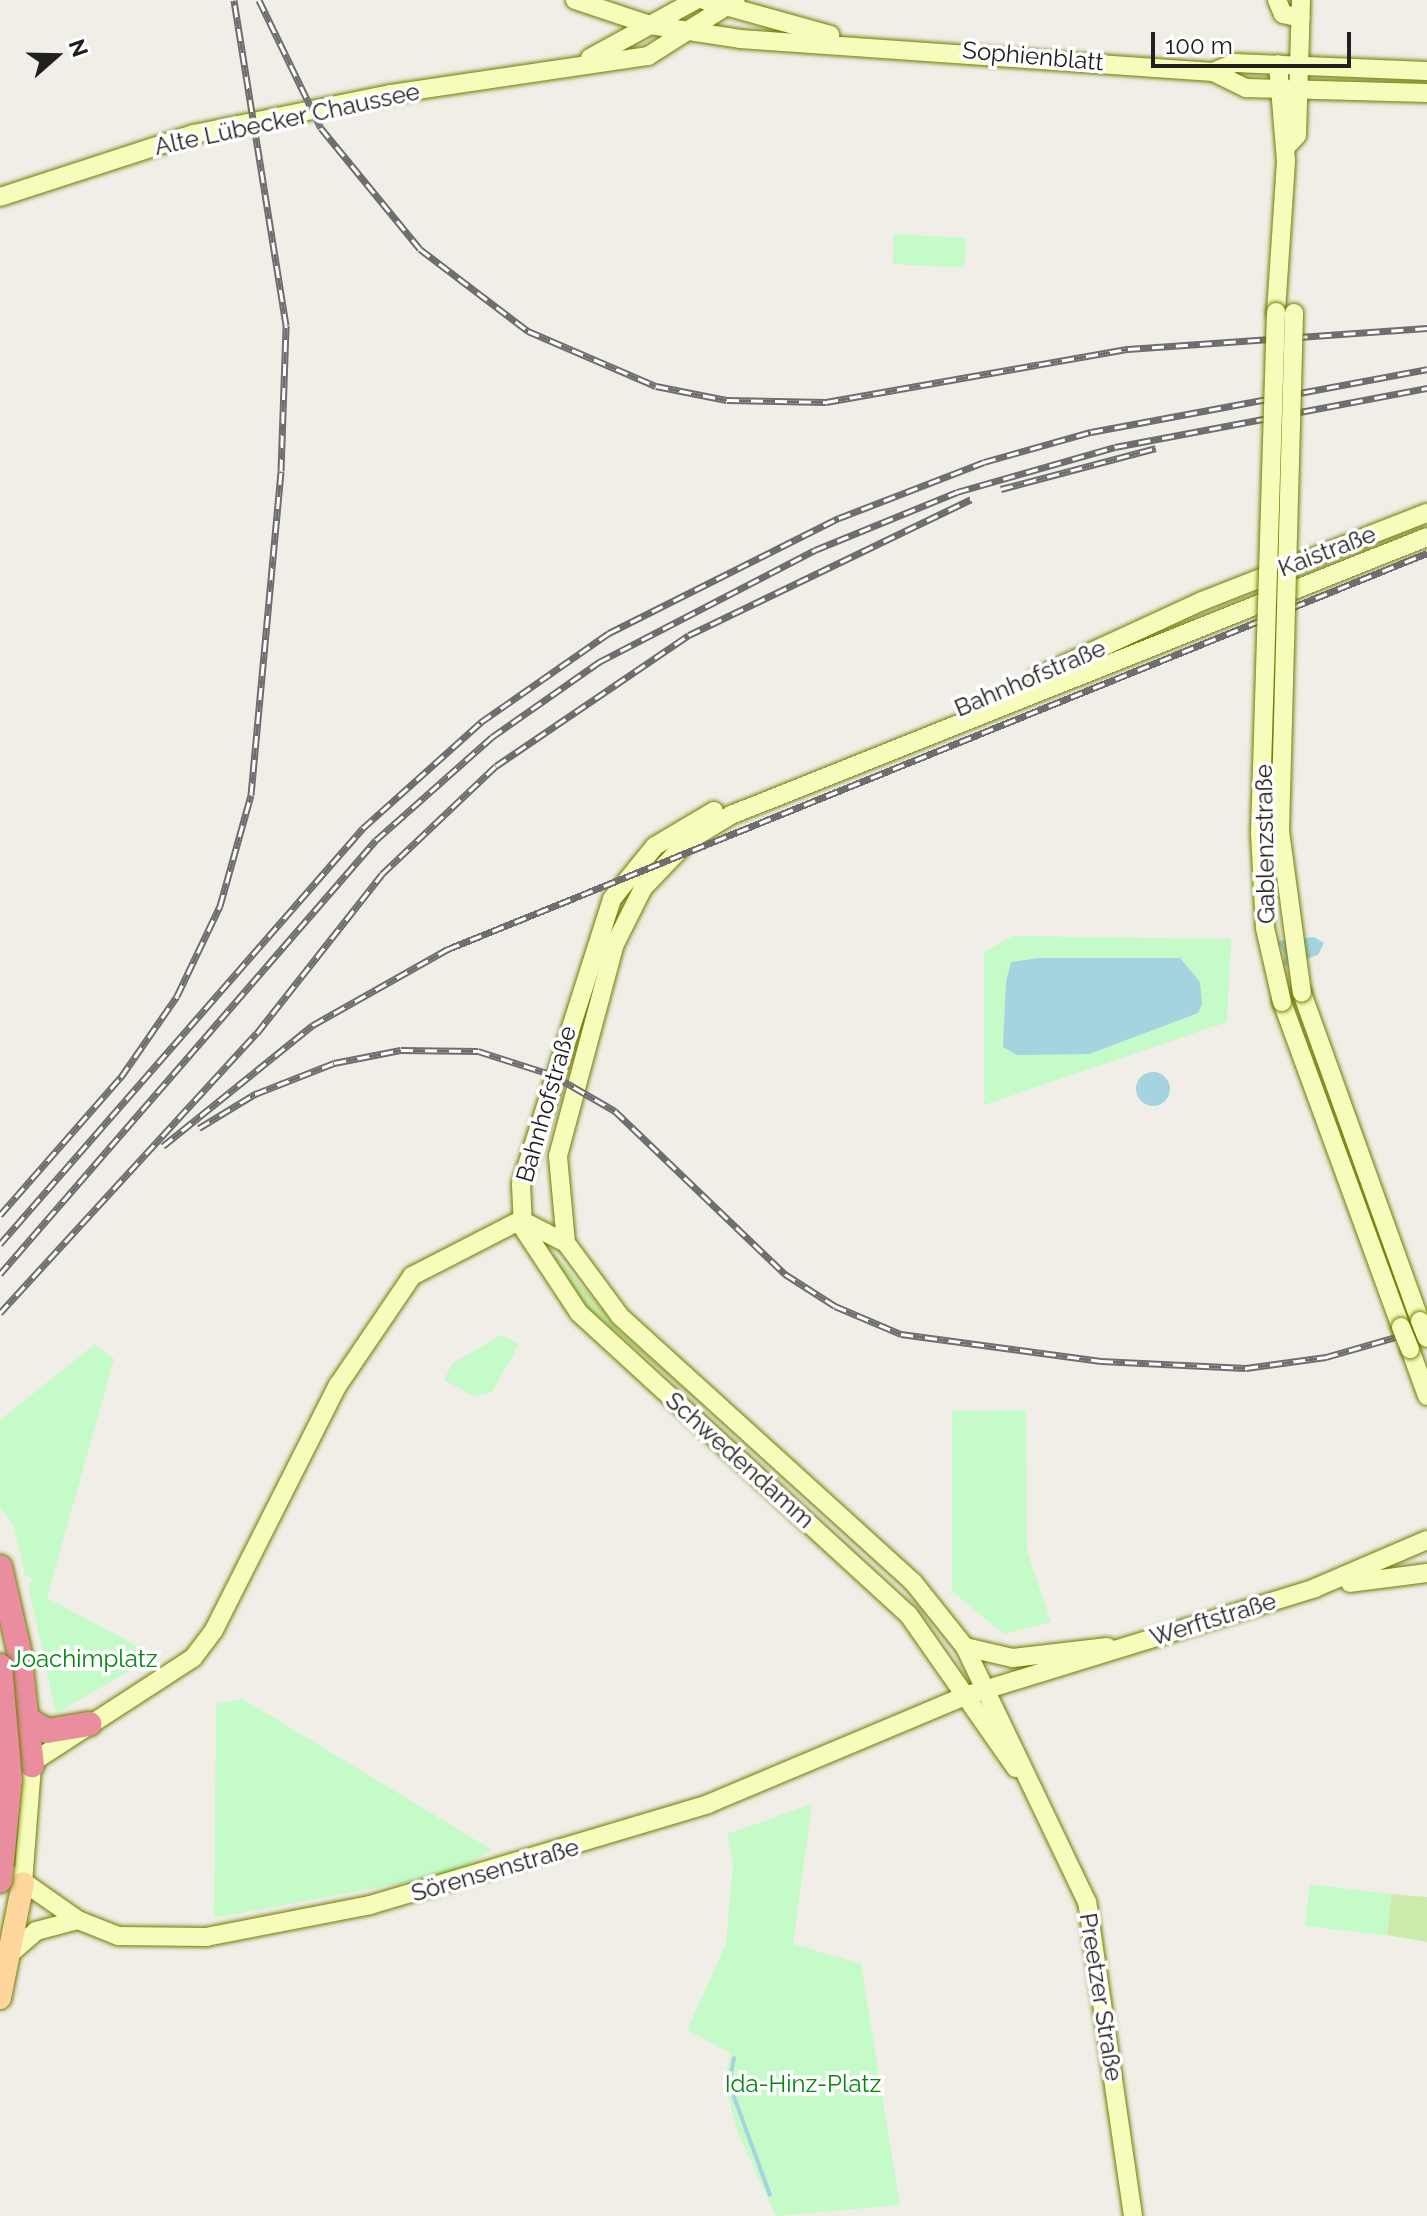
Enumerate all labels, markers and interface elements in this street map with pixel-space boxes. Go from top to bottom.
north arrow [16,16,96,96]
scale bar [1155,16,1355,66]
text: 100 m [1165,31,1233,60]
text: N [63,35,94,60]
street label: Sophienblatt [961,35,1105,77]
street label: Alte Lübecker Chaussee [152,77,422,161]
street label: Kaistraße [1274,519,1380,583]
street label: Bahnhofstraße [950,633,1110,723]
street label: Gablenzstraße [1249,764,1281,924]
street label: Bahnhofstraße [510,1022,582,1186]
street label: Schwedendamm [660,1386,820,1534]
street label: Werftstraße [1146,1586,1280,1652]
park label: Joachimplatz [10,1645,158,1673]
street label: Sörensenstraße [408,1832,582,1908]
street label: Preetzer Straße [1073,1911,1129,2083]
park label: Ida-Hinz-Platz [725,2070,881,2098]

